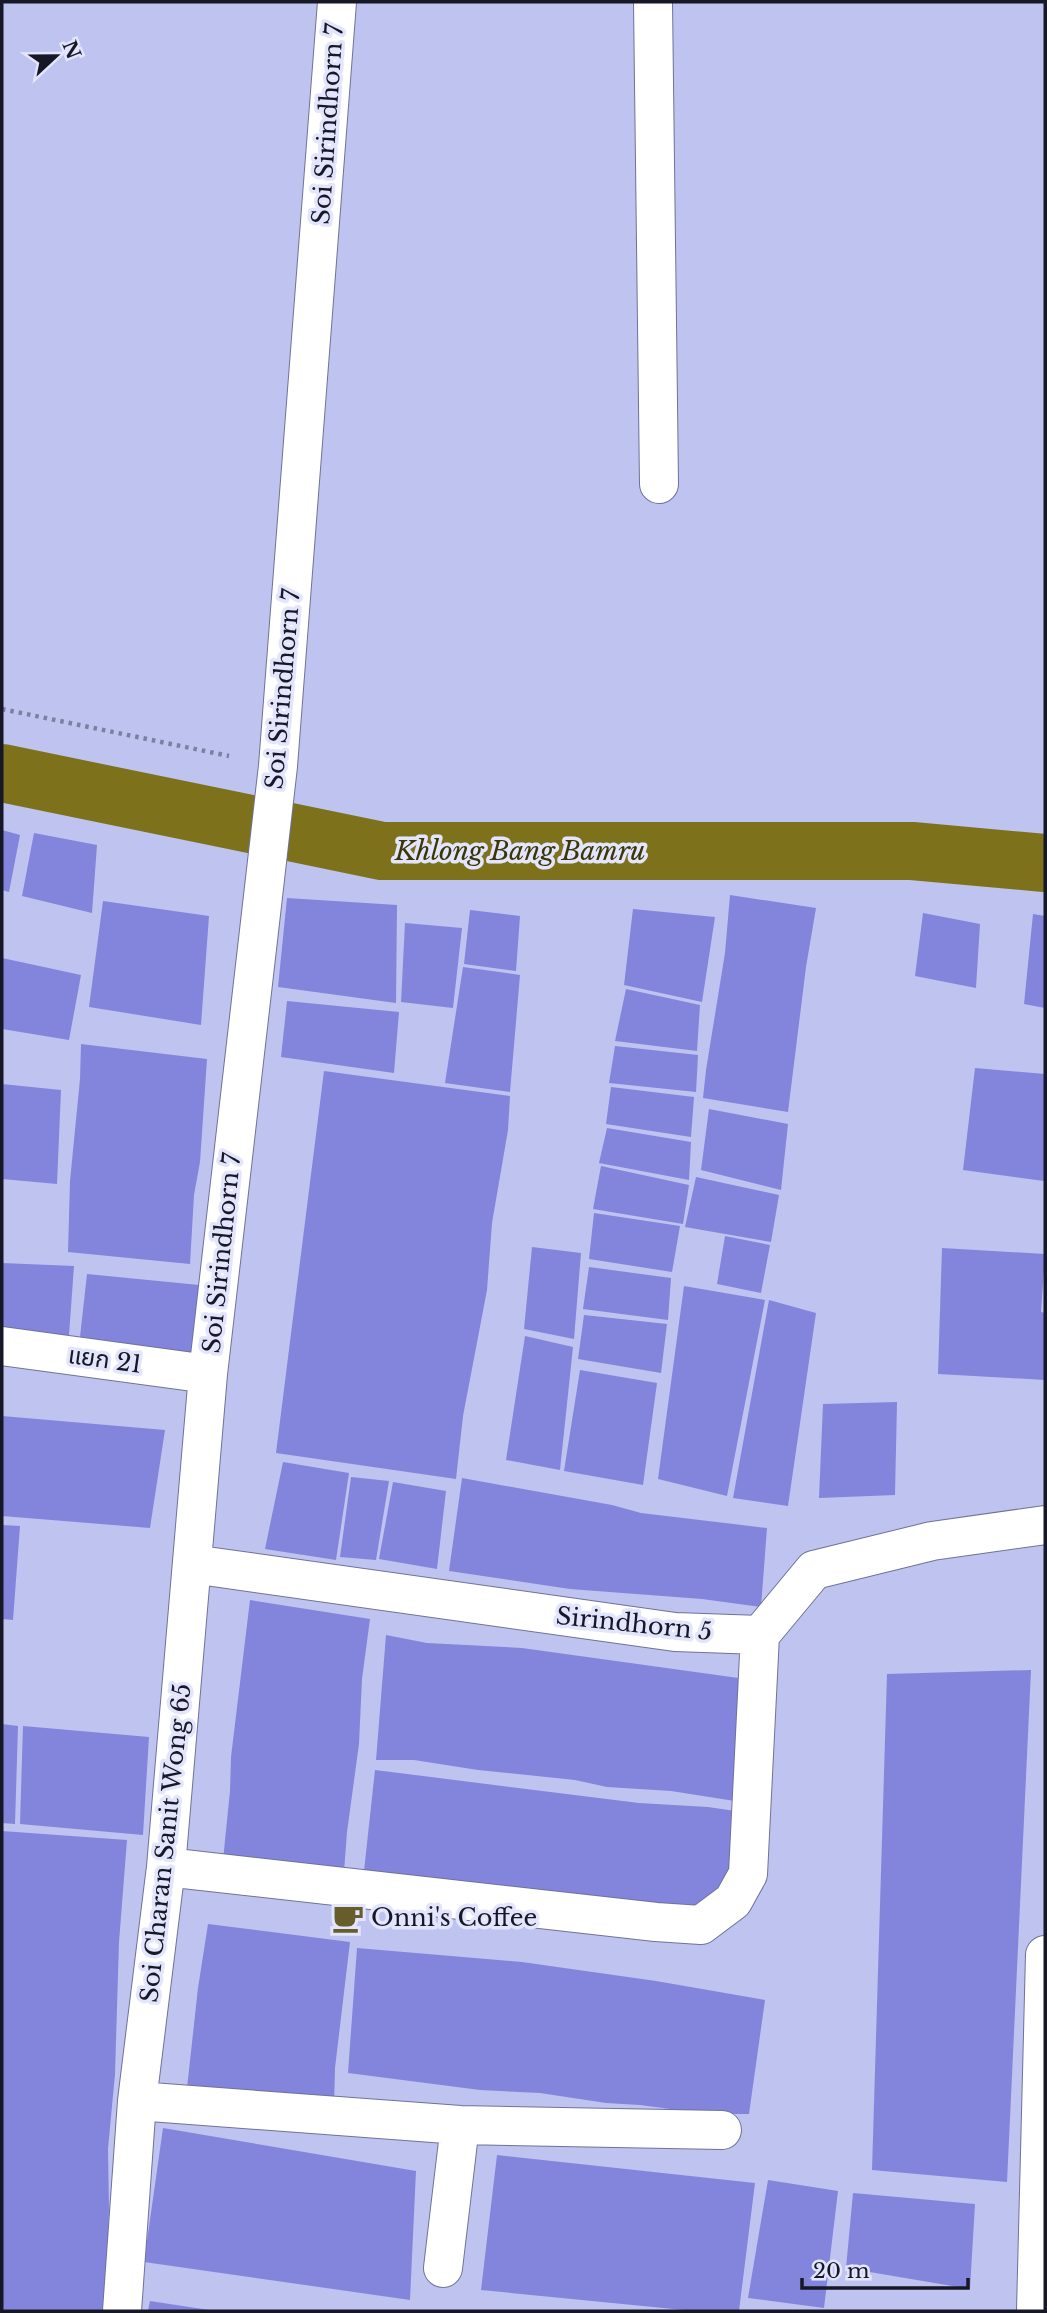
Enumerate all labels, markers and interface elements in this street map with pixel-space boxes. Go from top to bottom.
north arrow [21,21,91,91]
street label: Soi Sirindhorn 7 [306,22,349,225]
text: N [57,37,85,63]
street label: Soi Sirindhorn 7 [259,586,306,791]
water label: Khlong Bang Bamru [394,835,645,867]
street label: Soi Sirindhorn 7 [197,1150,247,1355]
street label: แยก 21 [66,1340,144,1379]
street label: Sirindhorn 5 [555,1601,714,1646]
street label: Soi Charan Sanit Wong 65 [134,1682,197,2004]
cafe icon: Onni's Coffee [331,1901,365,1935]
place label: Onni's Coffee [371,1903,537,1932]
scale bar [802,2246,968,2290]
text: 20 m [813,2258,870,2284]

